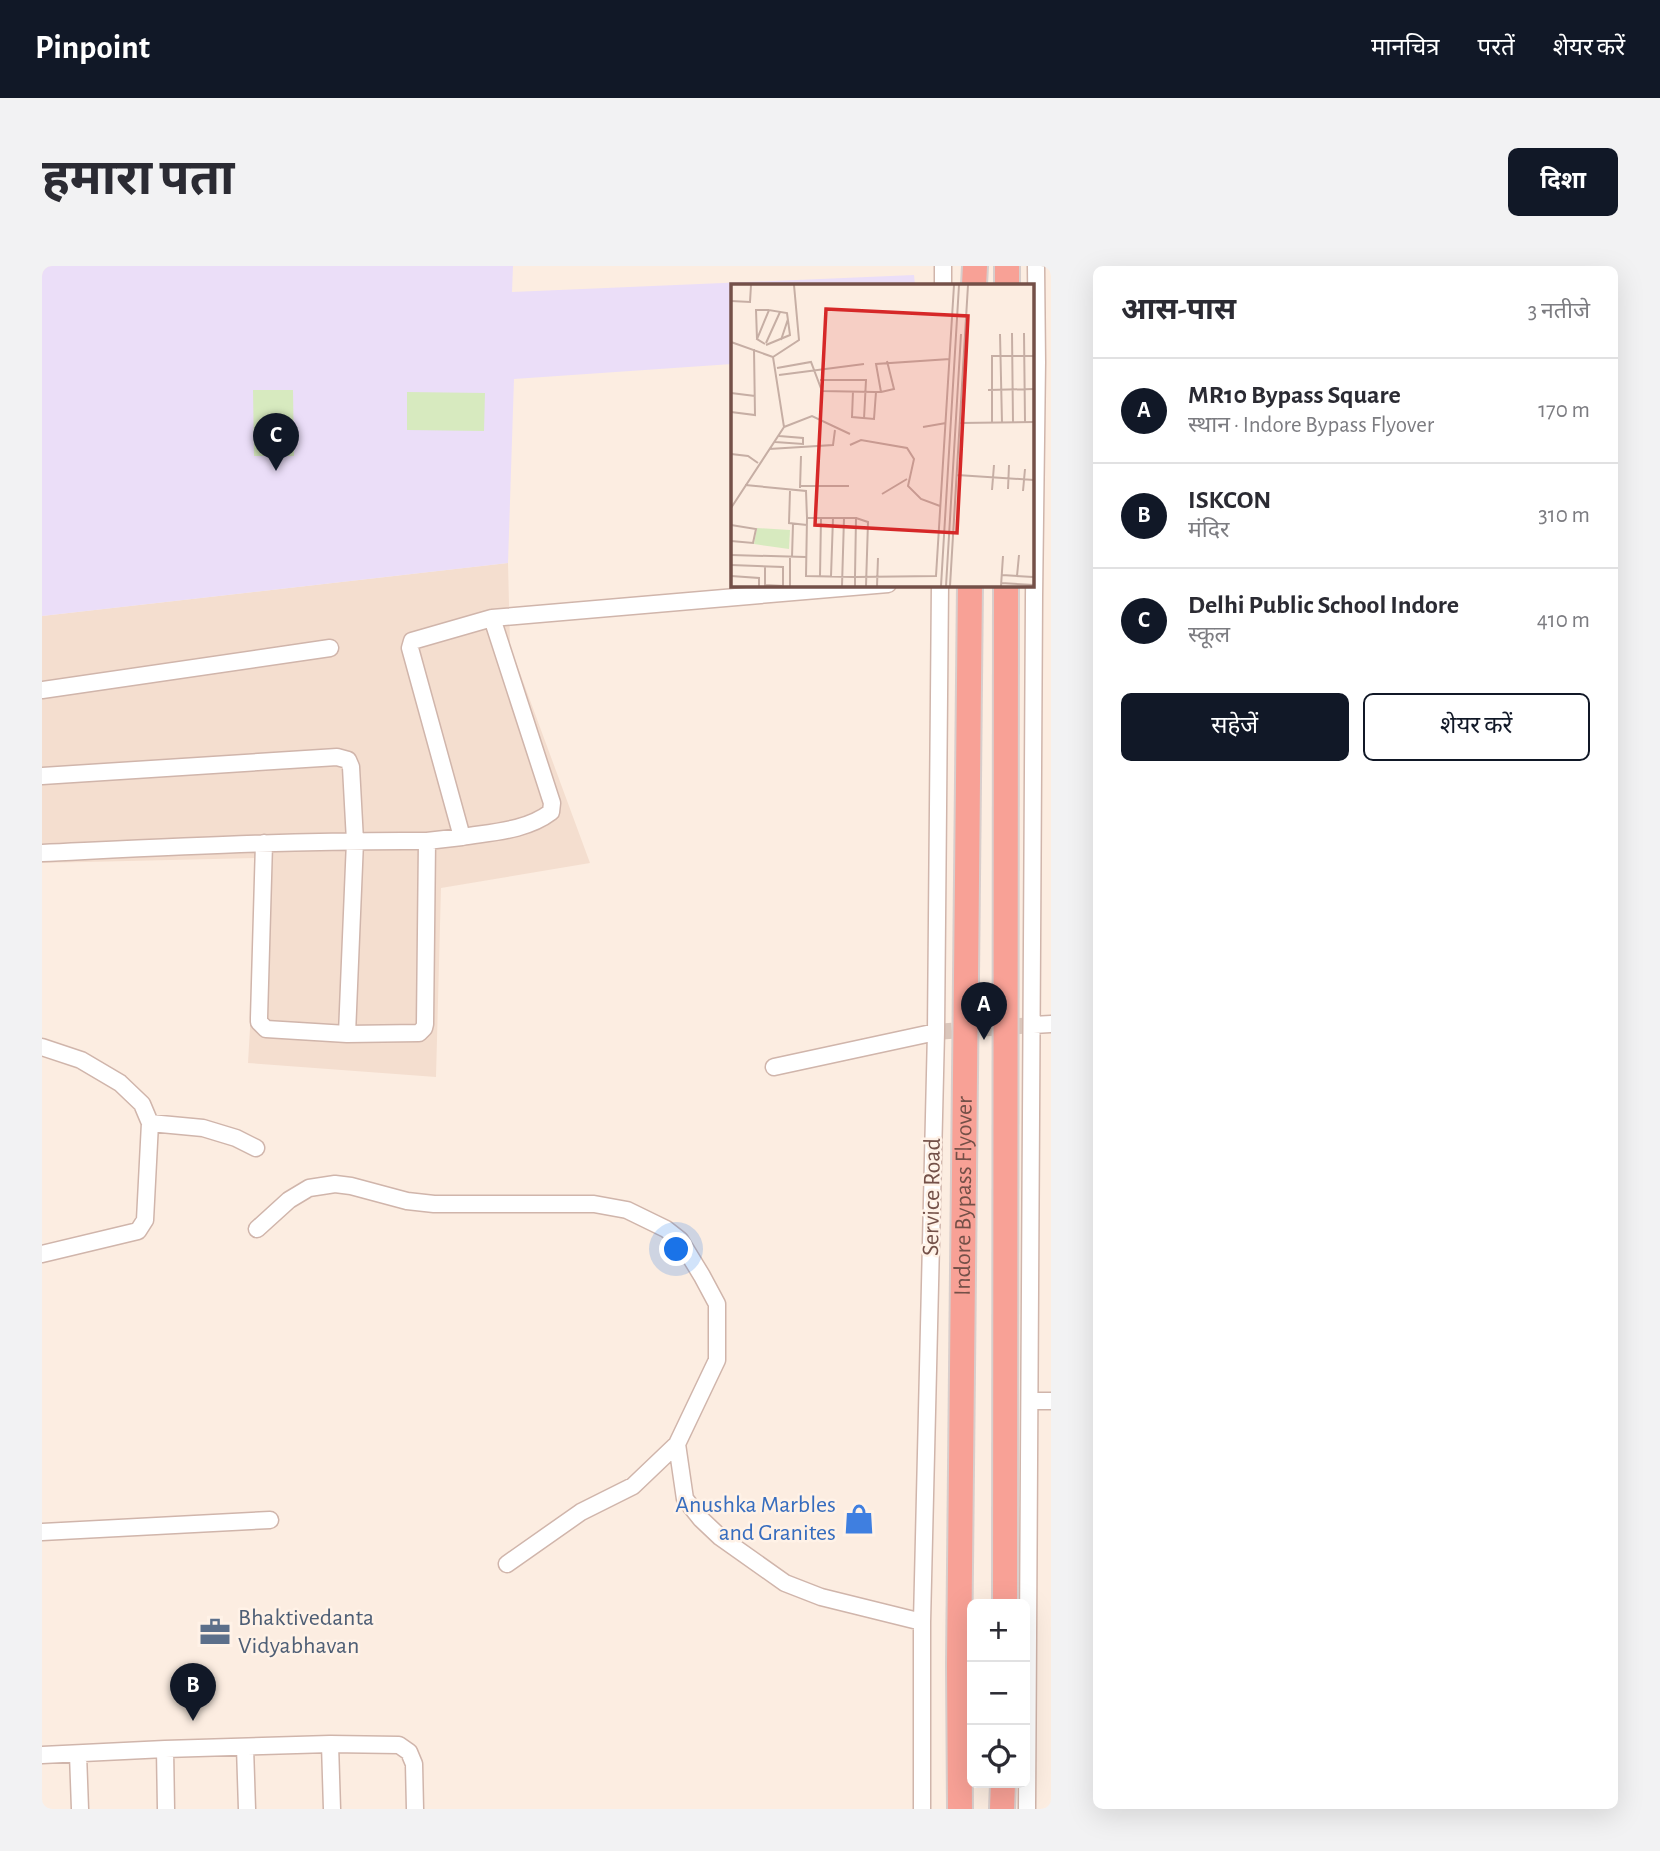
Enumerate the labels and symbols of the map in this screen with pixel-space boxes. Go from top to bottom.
inset map [731,284,1034,586]
pin: C [253,413,299,471]
pin: A [961,982,1007,1040]
street label: Indore Bypass Flyover [951,1096,977,1296]
street label: Service Road [919,1138,945,1256]
your location [659,1232,693,1266]
place label: Anushka Marbles and Granites [675,1493,836,1545]
shop icon: Anushka Marbles and Granites [842,1502,876,1536]
place label: Bhaktivedanta Vidyabhavan [238,1606,374,1658]
office icon: Bhaktivedanta Vidyabhavan [198,1615,232,1649]
pin: B [170,1663,216,1721]

